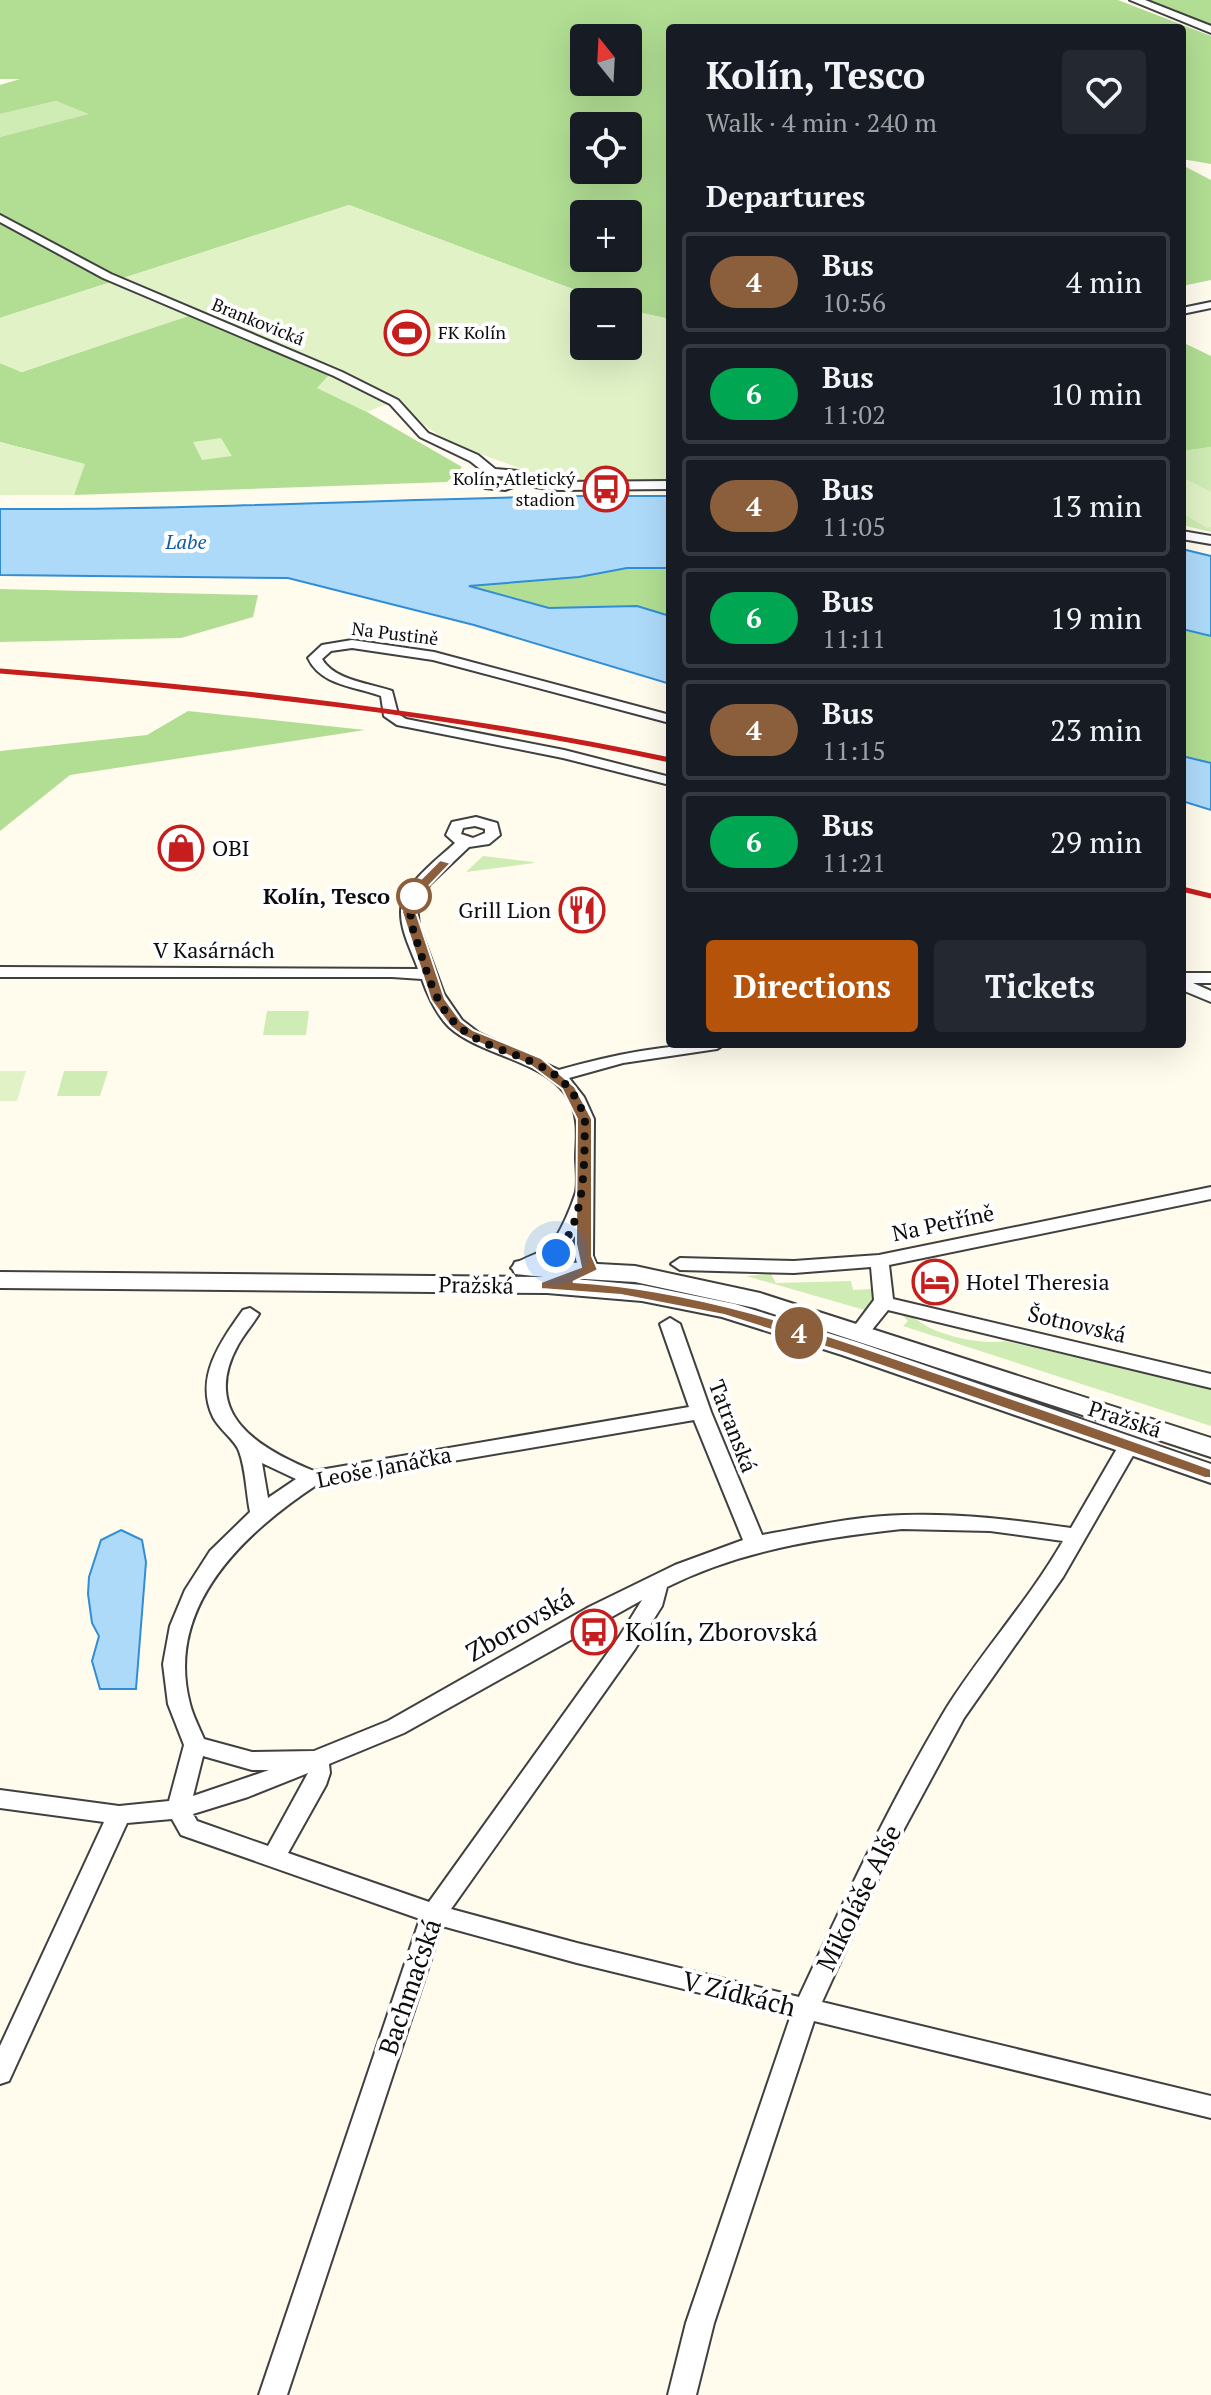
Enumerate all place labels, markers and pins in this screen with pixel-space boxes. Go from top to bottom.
sports icon: FK Kolín [383,309,431,357]
place label: FK Kolín [438,320,506,344]
bus stop icon: Kolín, Atletický stadion [582,465,630,513]
place label: Kolín, Atletický stadion [453,466,576,511]
shop icon: OBI [157,824,205,872]
place label: OBI [212,833,250,862]
marker: Kolín, Tesco [397,879,431,913]
place label: Kolín, Tesco [263,881,390,910]
restaurant icon: Grill Lion [558,886,606,934]
place label: Grill Lion [458,895,551,924]
hotel icon: Hotel Theresia [911,1258,959,1306]
place label: Hotel Theresia [966,1267,1110,1296]
bus stop icon: Kolín, Zborovská [570,1608,618,1656]
place label: Kolín, Zborovská [625,1614,818,1648]

